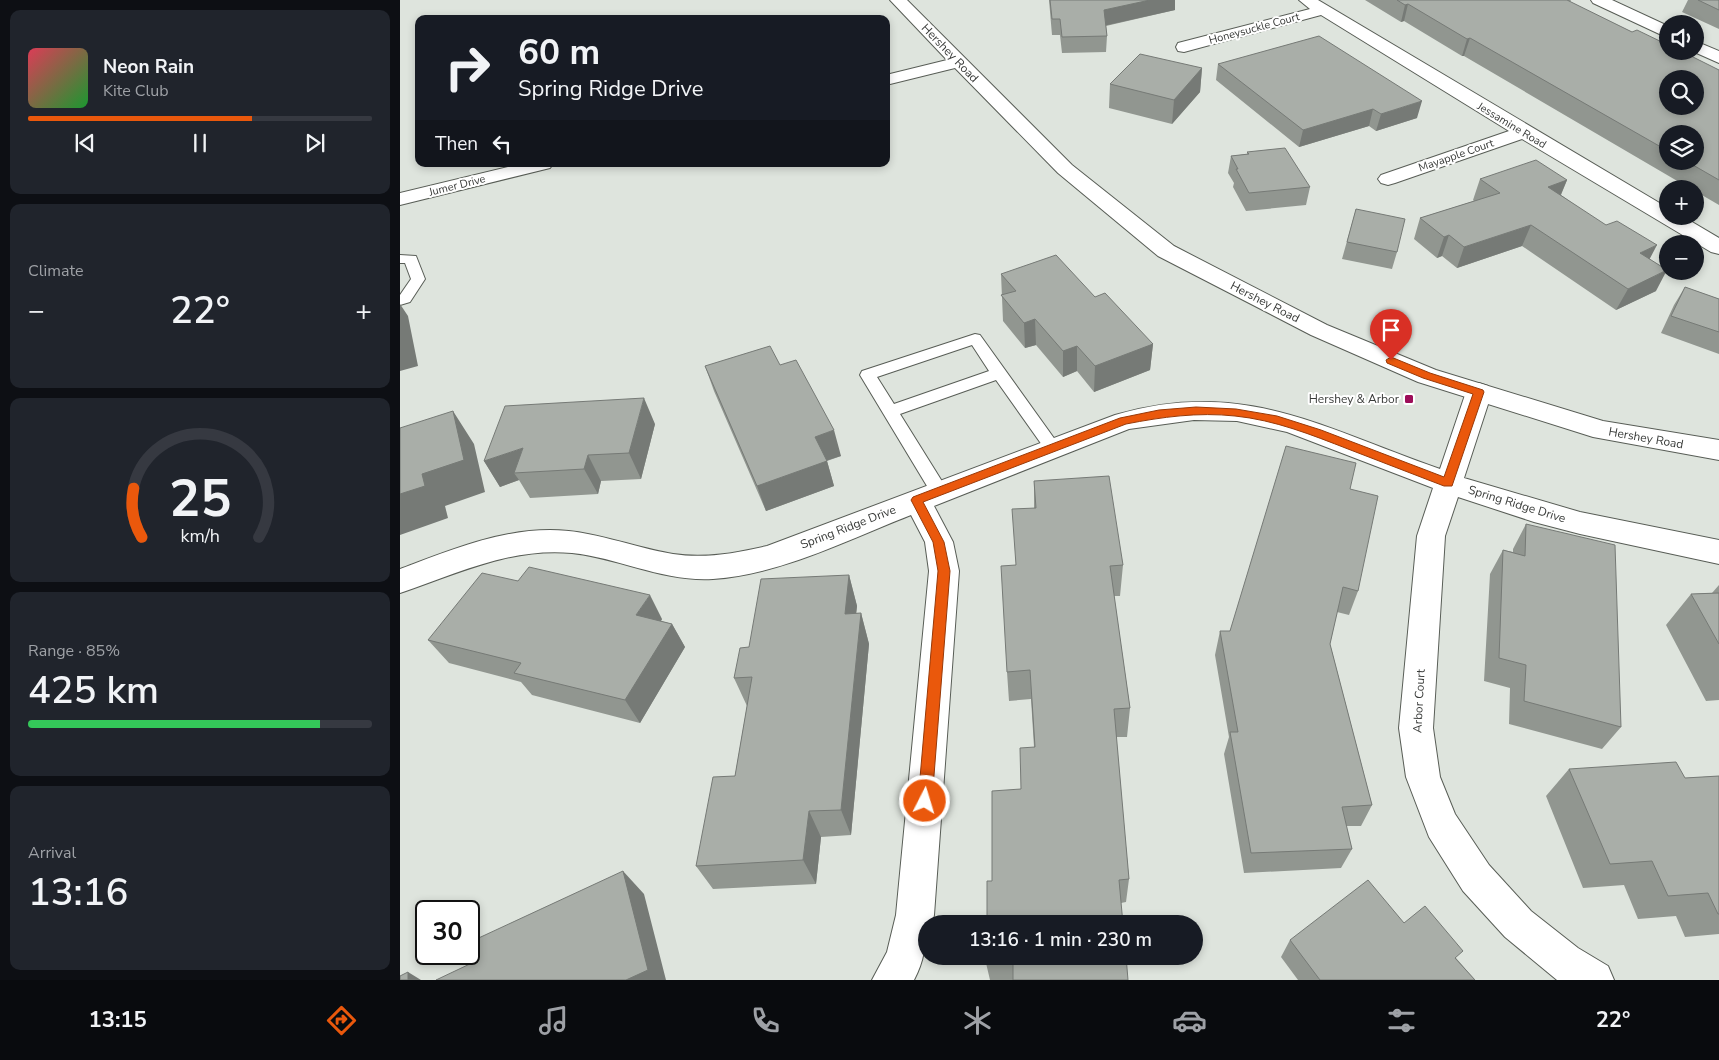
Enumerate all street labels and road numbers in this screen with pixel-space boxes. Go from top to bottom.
street label: Honeysuckle Court [1207,9,1301,48]
street label: Hershey Road [918,20,982,86]
street label: Jessamine Road [1473,98,1549,152]
street label: Mayapple Court [1417,136,1496,175]
street label: Jumer Drive [426,171,487,200]
street label: Hershey Road [1228,278,1302,326]
street label: Hershey Road [1607,424,1685,452]
street label: Spring Ridge Drive [1466,482,1568,526]
street label: Spring Ridge Drive [798,501,898,553]
street label: Arbor Court [1409,668,1429,733]

